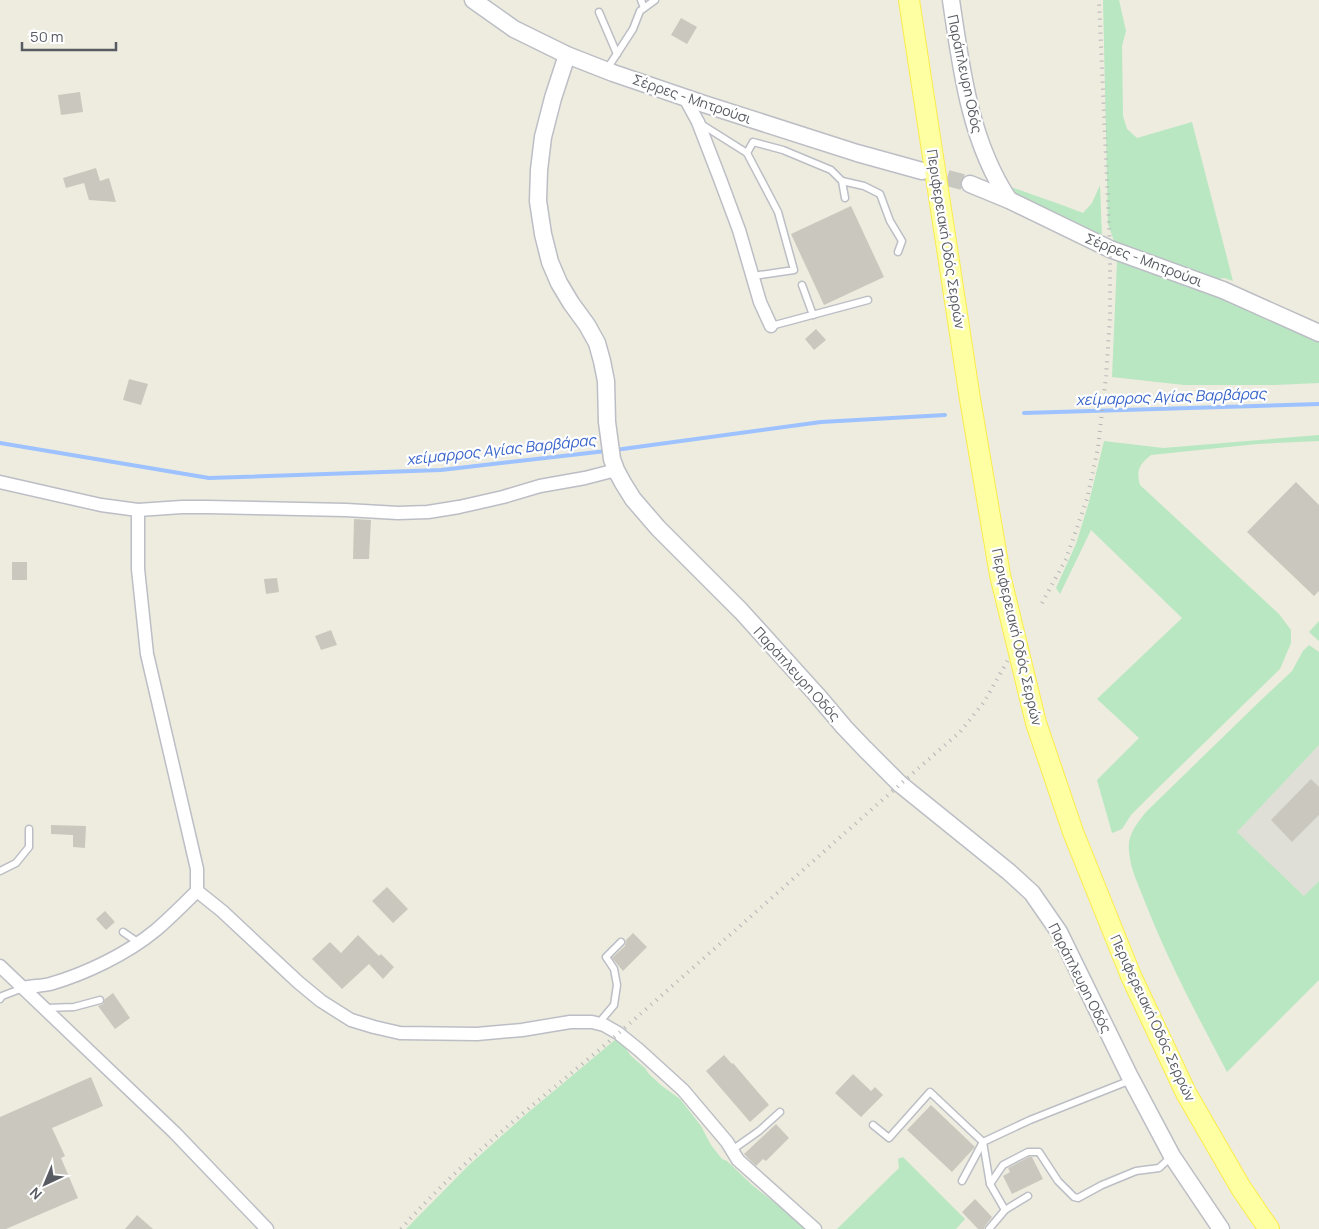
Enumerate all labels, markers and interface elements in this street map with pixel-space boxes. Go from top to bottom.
street label: Παράπλευρη Οδός [944,13,987,135]
scale bar [22,20,116,52]
text: 50 m [30,26,64,47]
street label: Σέρρες - Μητρούσι [630,69,754,128]
street label: Περιφερειακή Οδός Σερρών [923,148,970,330]
street label: Σέρρες - Μητρούσι [1083,228,1206,291]
water label: χείμαρρος Αγίας Βαρβάρας [1076,383,1268,410]
water label: χείμαρρος Αγίας Βαρβάρας [405,429,598,470]
street label: Περιφερειακή Οδός Σερρών [988,546,1047,727]
street label: Παράπλευρη Οδός [750,622,845,725]
street label: Παράπλευρη Οδός [1045,920,1116,1036]
street label: Περιφερειακή Οδός Σερρών [1106,932,1200,1104]
north arrow [20,1159,70,1209]
text: N [25,1183,46,1204]

